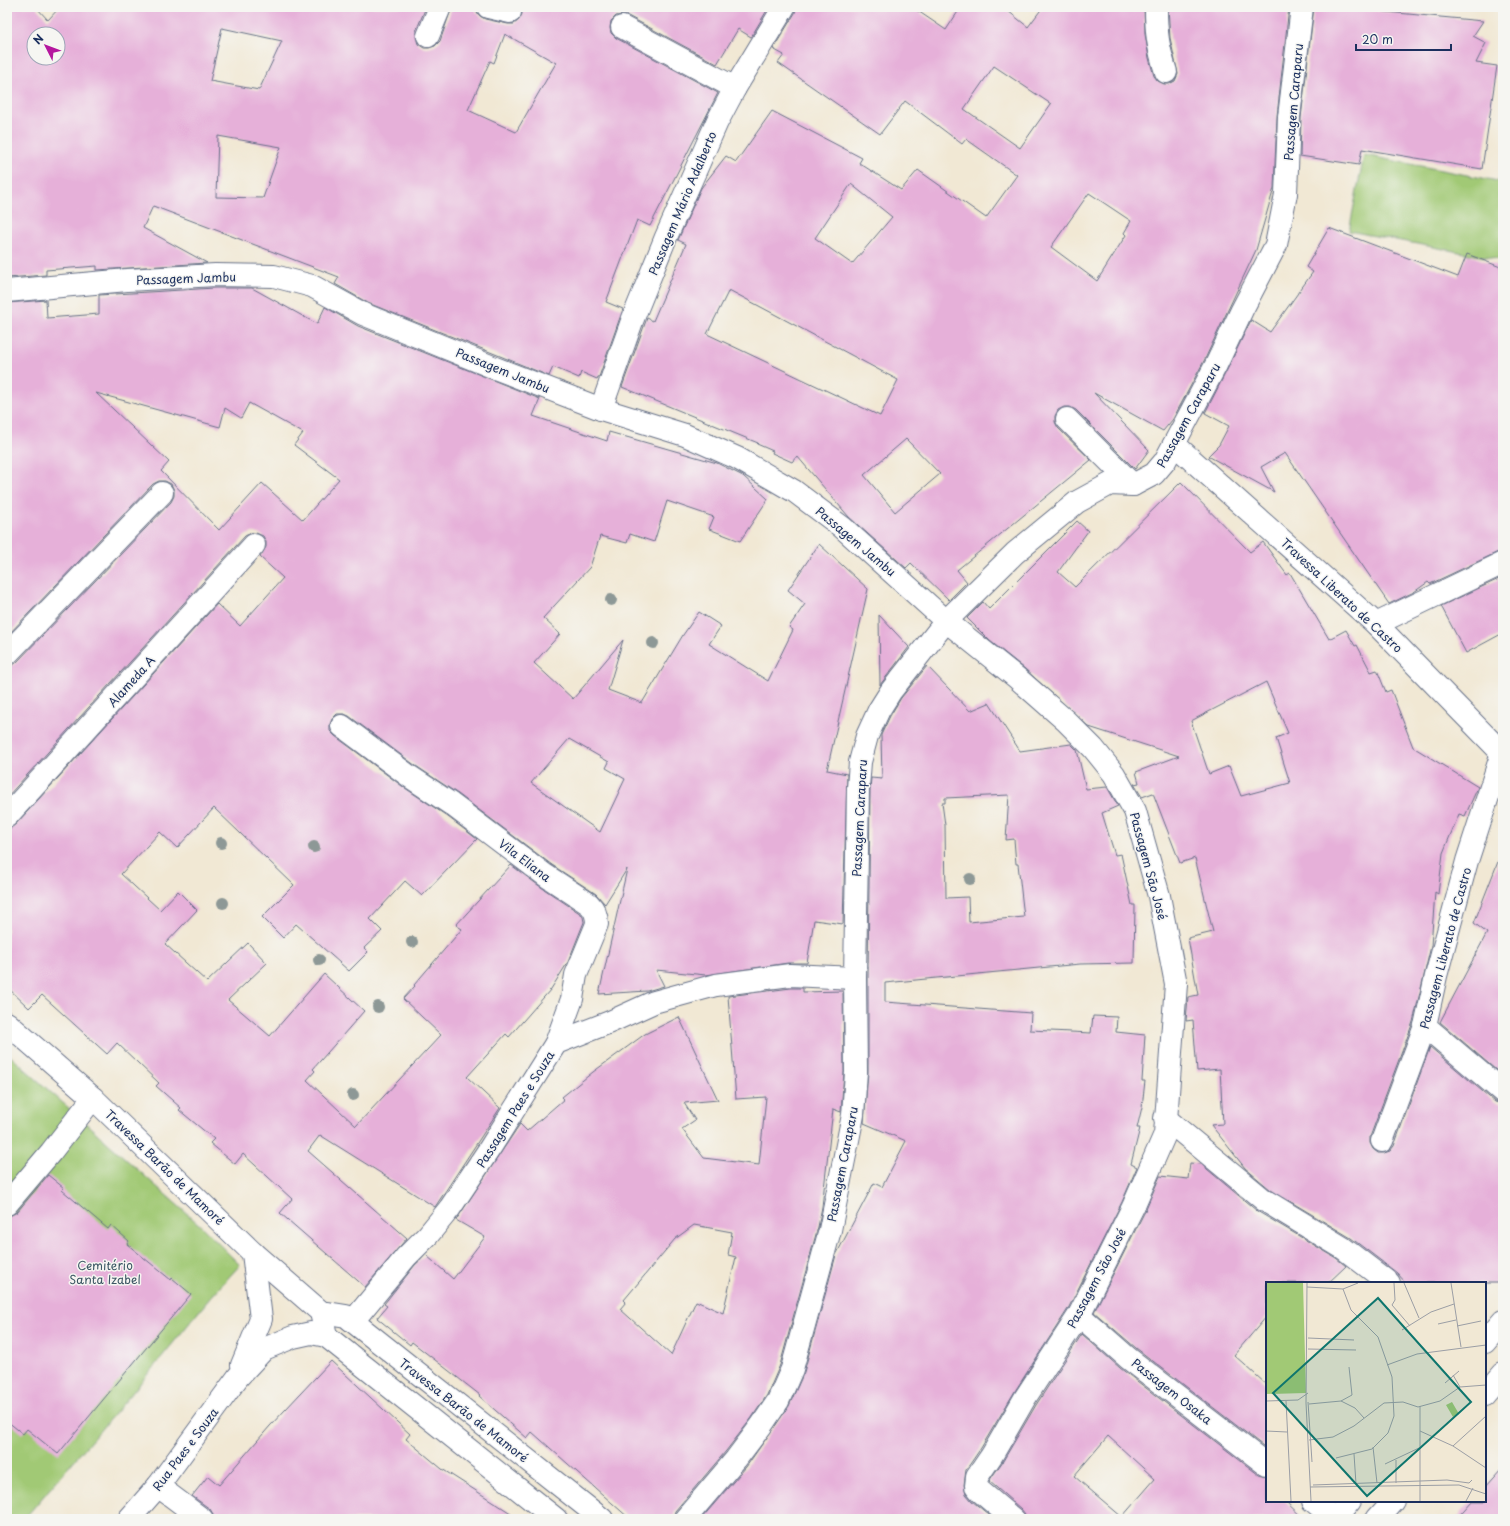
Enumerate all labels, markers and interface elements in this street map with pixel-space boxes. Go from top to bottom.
north arrow [26,26,66,66]
scale bar [1356,26,1451,52]
text: N [29,30,48,48]
text: 20 m [1362,30,1393,48]
street label: Passagem Caraparu [1279,43,1307,161]
street label: Passagem Mário Adalberto [643,128,721,278]
street label: Passagem Jambu [136,267,236,289]
street label: Passagem Jambu [453,343,553,397]
street label: Passagem Caraparu [1152,359,1224,471]
street label: Passagem Jambu [812,502,900,580]
street label: Travessa Liberato de Castro [1277,533,1407,657]
street label: Alameda A [103,651,159,711]
street label: Passagem Caraparu [847,759,871,877]
street label: Passagem São José [1126,810,1172,922]
street label: Vila Eliana [495,834,555,886]
street label: Passagem Liberato de Castro [1415,865,1475,1031]
street label: Passagem Paes e Souza [472,1047,559,1171]
street label: Travessa Barão de Mamoré [101,1105,229,1229]
street label: Passagem Caraparu [822,1105,862,1223]
street label: Passagem São José [1062,1225,1130,1331]
park label: Cemitério Santa Izabel [69,1256,141,1288]
inset map [1266,1282,1486,1502]
street label: Travessa Barão de Mamoré [396,1354,532,1466]
street label: Passagem Osaka [1128,1354,1216,1428]
street label: Rua Paes e Souza [148,1403,223,1494]

